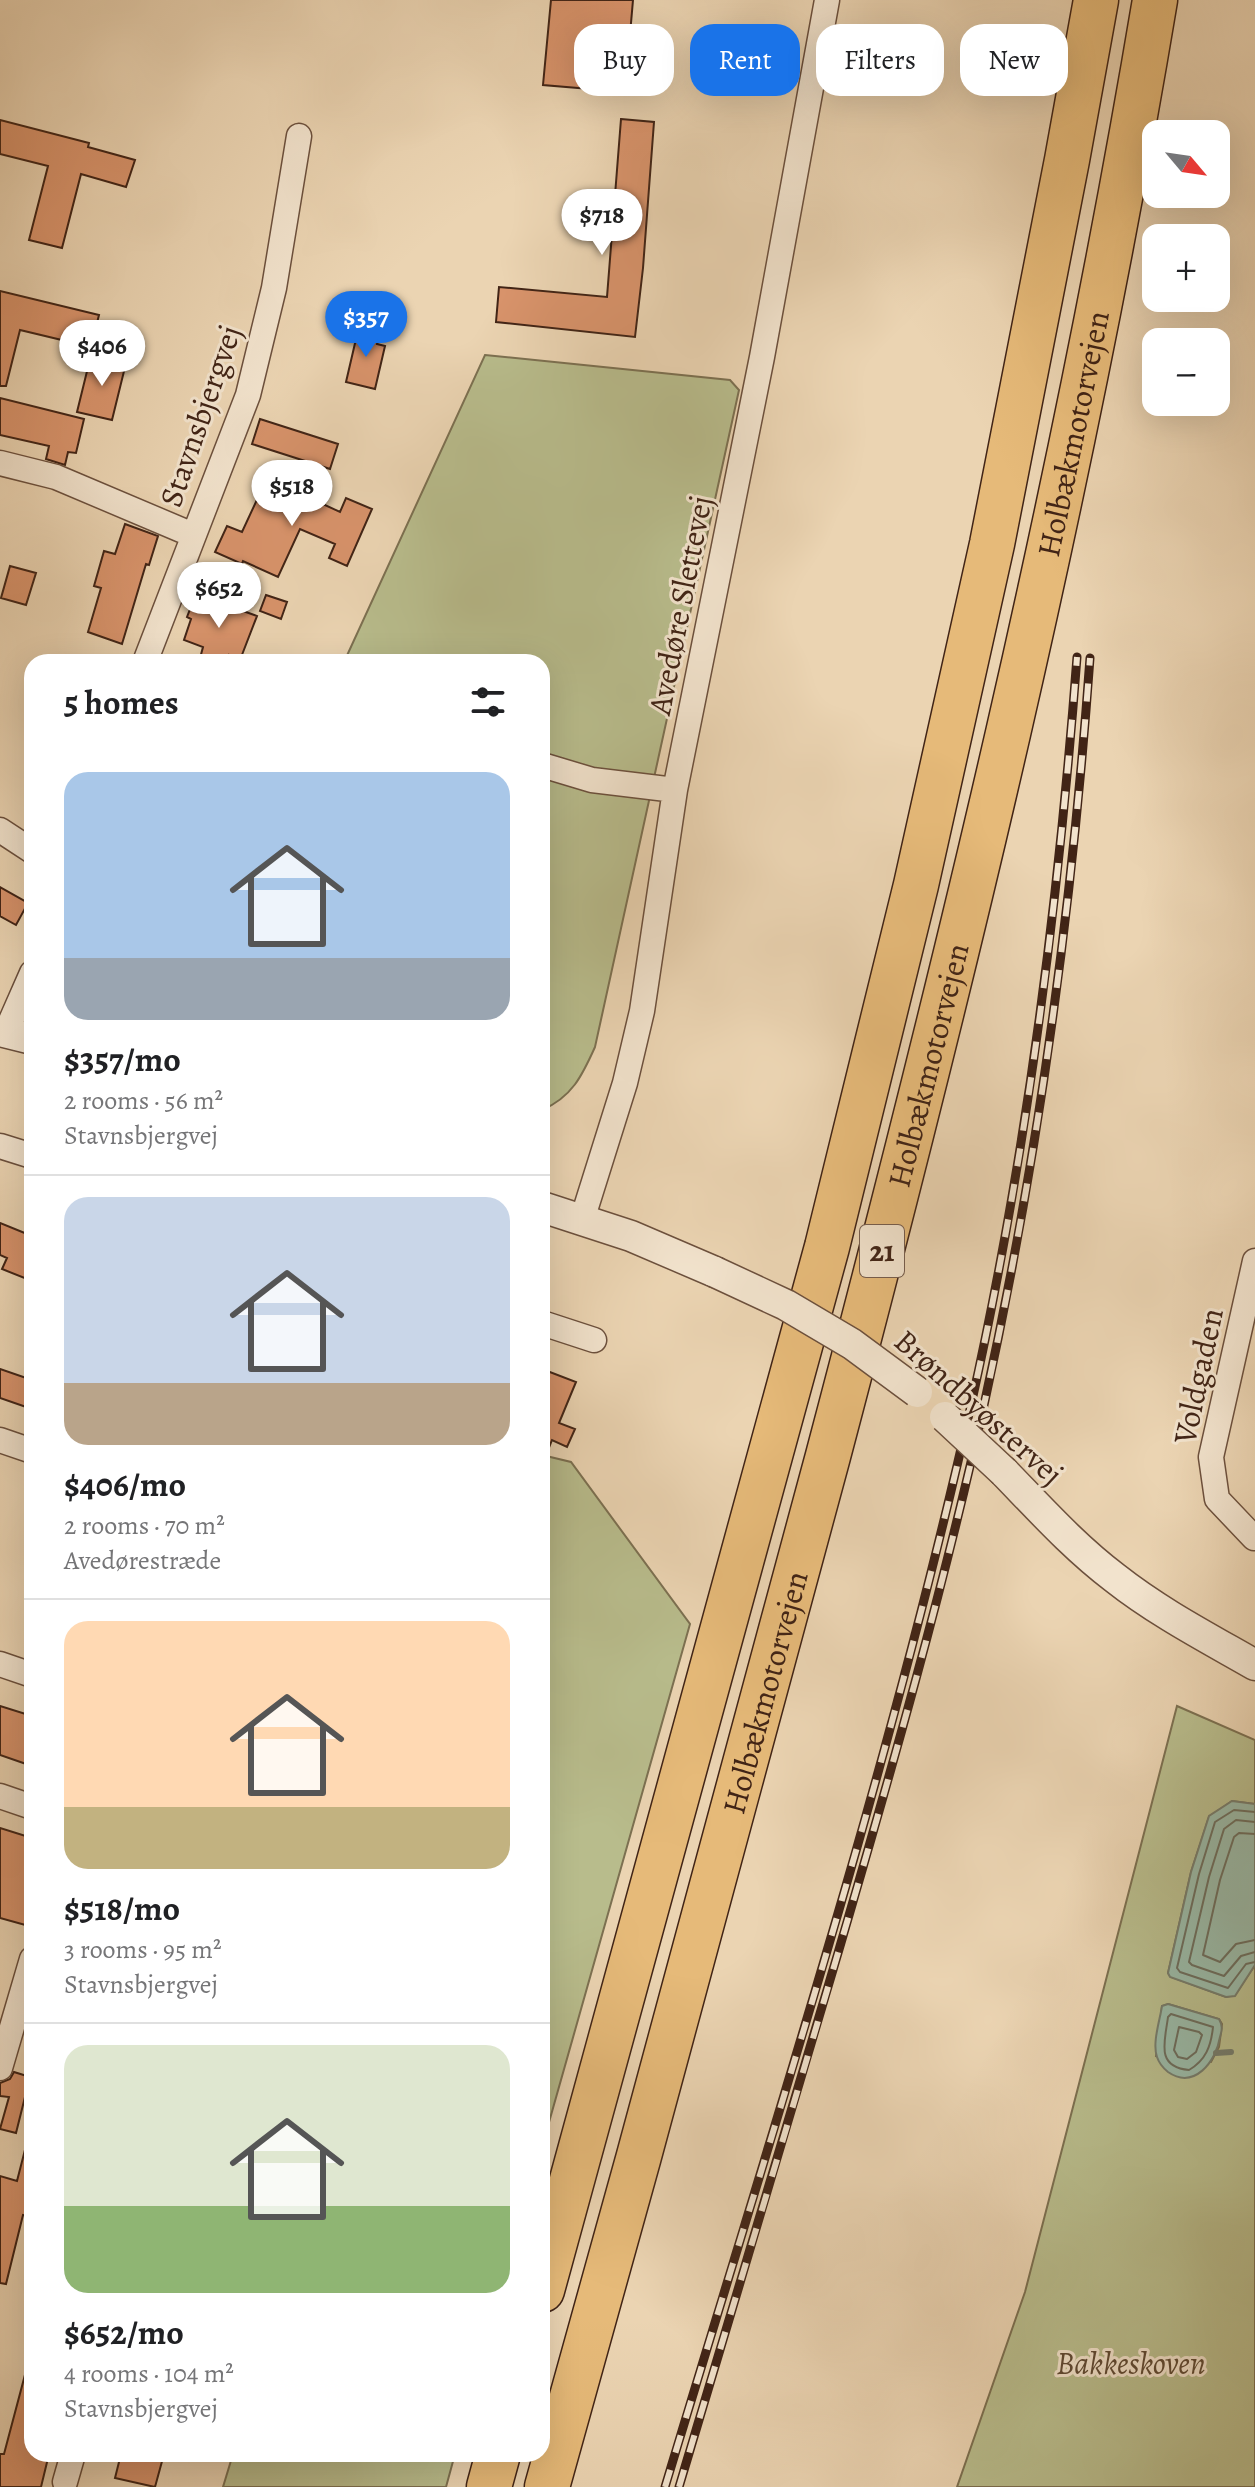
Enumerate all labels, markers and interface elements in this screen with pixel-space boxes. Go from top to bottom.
chip: Buy [574,24,674,96]
chip: Rent [690,24,800,96]
chip: Filters [816,24,944,96]
chip: New [960,24,1068,96]
north arrow [1142,120,1230,208]
map controls [1142,120,1230,416]
pin: $718 [555,189,649,257]
text: $718 [579,197,625,232]
button: + [1142,224,1230,312]
pin: $357 [319,291,413,359]
text: $357 [343,299,389,334]
street label: Holbækmotorvejen [1026,307,1120,561]
street label: Stavnsbjergvej [148,319,252,513]
pin: $406 [55,320,149,388]
text: $406 [77,328,127,363]
button: − [1142,328,1230,416]
pin: $518 [245,460,339,528]
text: $518 [269,468,315,503]
street label: Avedøre Slettevej [637,492,723,719]
pin: $652 [172,562,266,630]
text: $652 [195,570,243,605]
text: 5 homes [64,679,179,726]
icon: filters [466,680,510,724]
icon: home [215,824,359,968]
street label: Holbækmotorvejen [877,939,980,1192]
text: $357/mo [64,1036,181,1083]
text: 2 rooms · 56 m² [64,1083,223,1118]
text: Stavnsbjergvej [64,1118,218,1153]
road number: 21 [860,1225,904,1277]
icon: home [215,1249,359,1393]
street label: Voldgaden [1162,1304,1234,1449]
street label: Brøndbyøstervej [885,1319,1073,1495]
text: $406/mo [64,1461,186,1508]
text: 2 rooms · 70 m² [64,1508,225,1543]
text: Avedørestræde [64,1543,221,1578]
street label: Holbækmotorvejen [711,1566,819,1819]
icon: home [215,1673,359,1817]
text: $518/mo [64,1885,180,1932]
text: 3 rooms · 95 m² [64,1932,221,1967]
text: Stavnsbjergvej [64,1967,218,2002]
icon: home [215,2097,359,2241]
text: $652/mo [64,2309,184,2356]
park label: Bakkeskoven [1056,2341,1206,2385]
text: 4 rooms · 104 m² [64,2356,234,2391]
text: Stavnsbjergvej [64,2391,218,2426]

